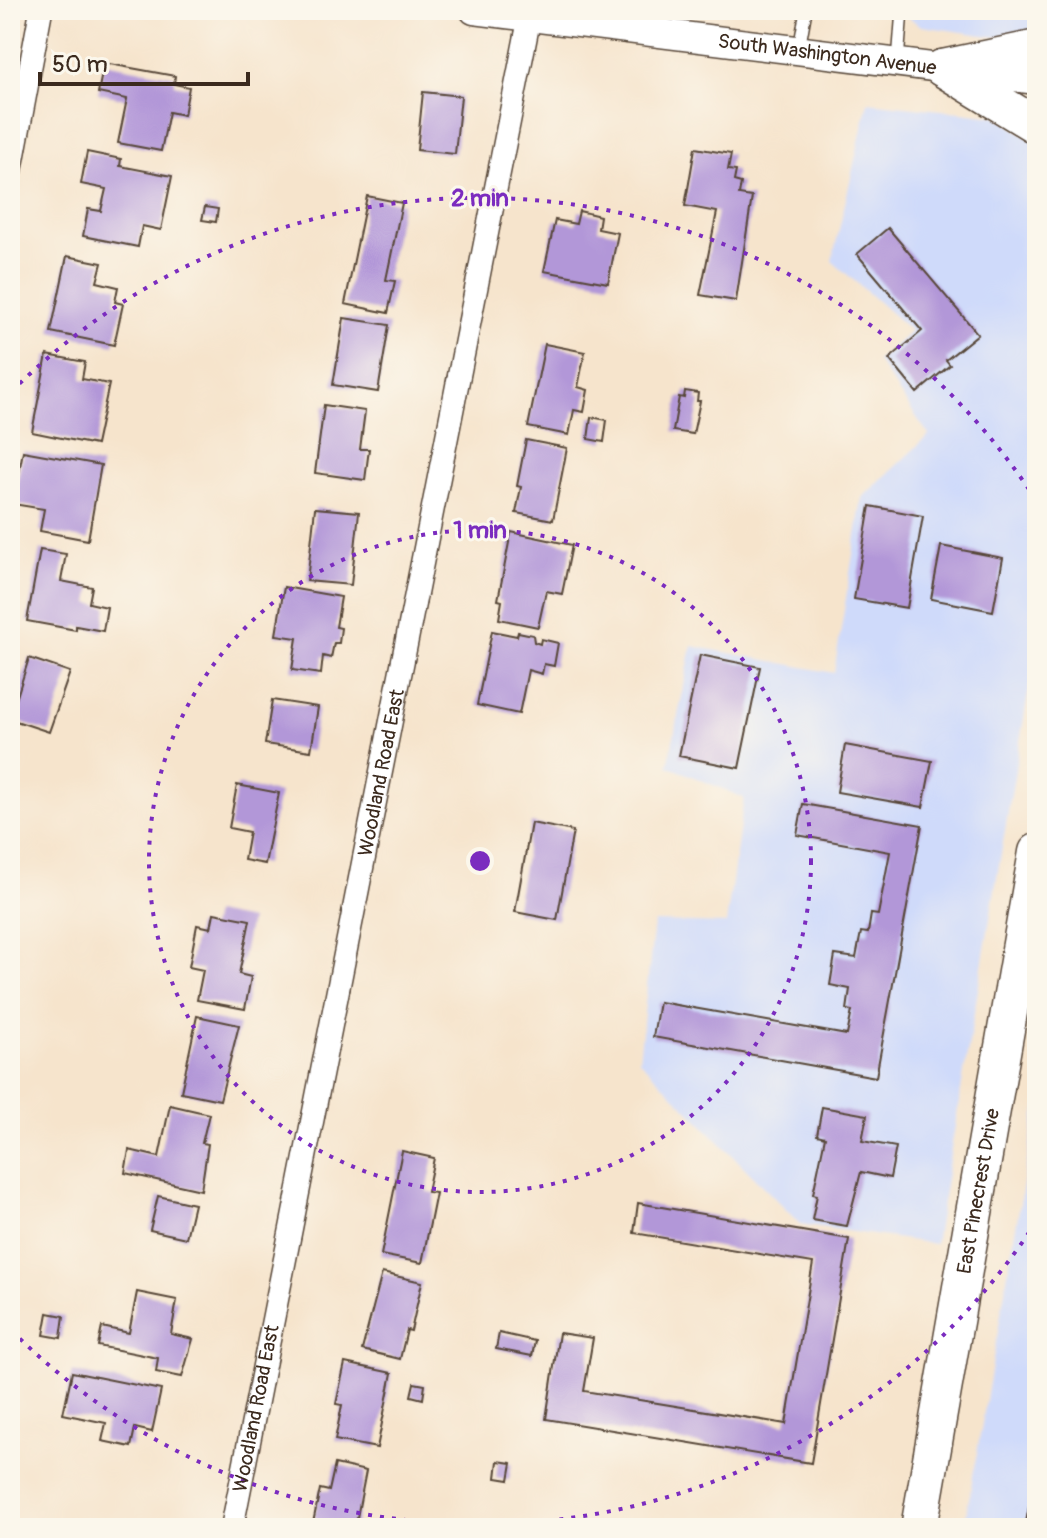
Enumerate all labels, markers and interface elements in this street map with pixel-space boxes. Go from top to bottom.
street label: South Washington Avenue [717,28,938,80]
scale bar [40,36,248,86]
text: 50 m [52,50,108,79]
text: 2 min [451,184,509,213]
text: 1 min [453,516,507,545]
street label: Woodland Road East [353,686,410,858]
centre of rings [466,847,494,875]
street label: East Pinecrest Drive [952,1106,1005,1276]
street label: Woodland Road East [227,1322,285,1494]

